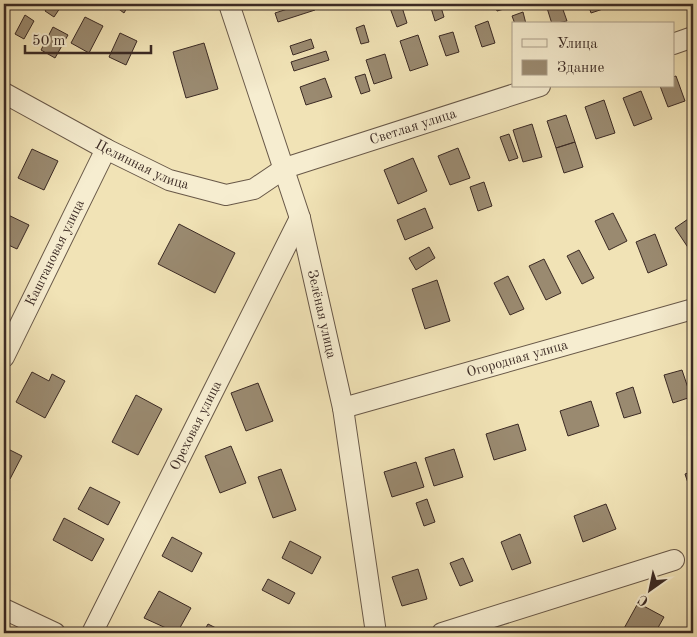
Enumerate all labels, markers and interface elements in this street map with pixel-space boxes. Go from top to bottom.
scale bar [25,22,151,54]
legend [512,22,674,88]
text: 50 m [32,34,66,49]
text: Улица [557,37,598,52]
text: Здание [557,61,604,76]
street label: Светлая улица [368,106,458,147]
street label: Целинная улица [93,137,190,192]
street label: Каштановая улица [23,197,87,308]
street label: Зелёная улица [305,268,339,360]
street label: Огородная улица [465,338,569,380]
street label: Ореховая улица [168,379,224,473]
north arrow [624,564,674,614]
text: С [636,592,651,608]

